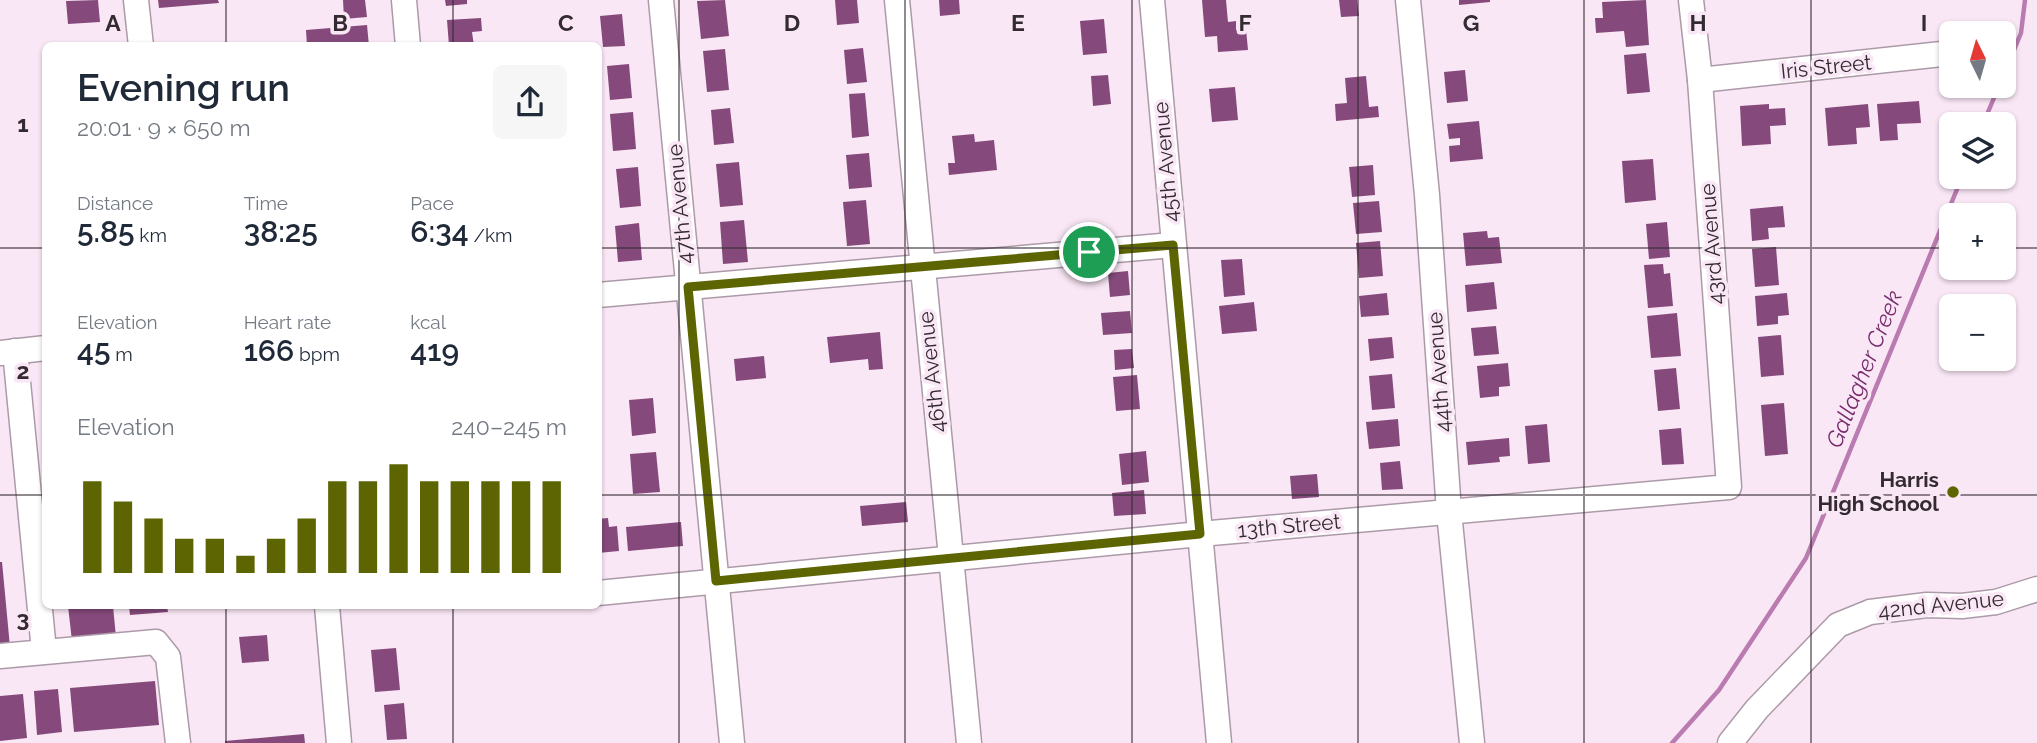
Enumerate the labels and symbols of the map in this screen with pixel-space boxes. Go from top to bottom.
text: A [105,9,121,36]
text: B [332,9,348,36]
text: C [558,9,574,36]
text: D [784,9,800,36]
text: E [1011,9,1025,36]
text: F [1238,9,1252,36]
text: G [1463,9,1479,36]
text: H [1689,9,1707,36]
text: I [1921,9,1927,36]
north arrow [1939,21,2016,98]
street label: Iris Street [1779,49,1872,84]
street label: 45th Avenue [1148,101,1183,223]
text: 1 [17,110,29,137]
street label: 47th Avenue [662,143,697,265]
street label: 43rd Avenue [1695,183,1728,305]
pin [1059,222,1119,282]
water label: Gallagher Creek [1820,286,1907,451]
street label: 46th Avenue [913,310,950,434]
street label: 44th Avenue [1422,311,1455,433]
text: 2 [17,357,29,384]
place label: Harris High School [1817,467,1939,516]
marker: Harris High School [1945,484,1961,500]
street label: 13th Street [1237,509,1341,542]
street label: 42nd Avenue [1877,585,2005,624]
text: 3 [17,605,29,632]

